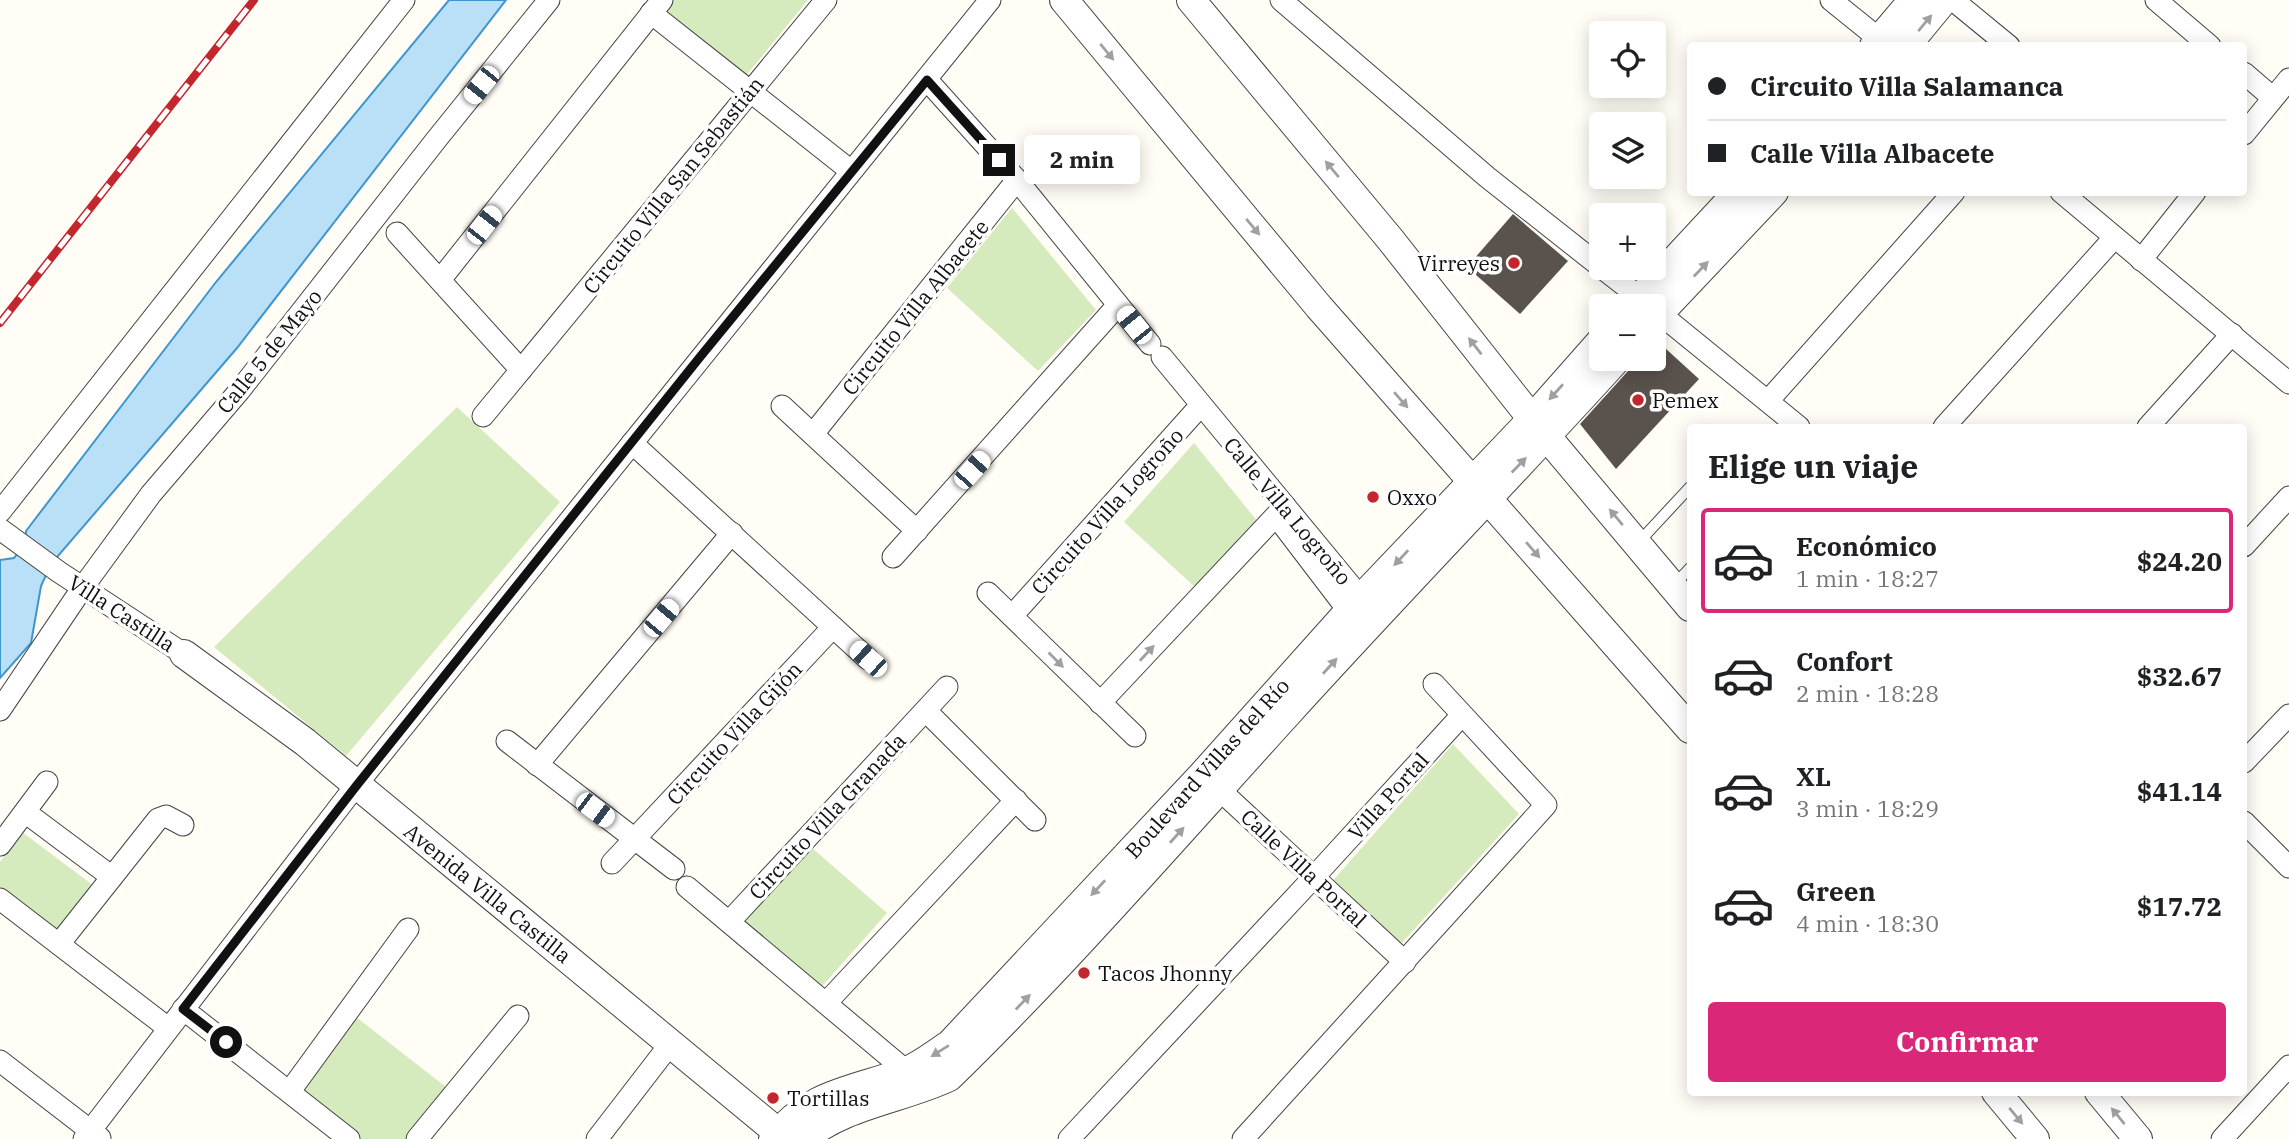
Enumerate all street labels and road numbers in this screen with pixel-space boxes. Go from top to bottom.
street label: Circuito Villa San Sebastián [576,70,770,300]
street label: Circuito Villa Albacete [835,213,995,401]
street label: Calle 5 de Mayo [210,283,328,419]
street label: Circuito Villa Logroño [1025,422,1189,600]
street label: Calle Villa Logroño [1218,431,1358,591]
street label: Villa Castilla [63,568,181,658]
street label: Circuito Villa Gijón [660,655,808,811]
street label: Boulevard Villas del Río [1119,672,1295,864]
street label: Circuito Villa Granada [742,727,912,905]
street label: Villa Portal [1341,746,1435,846]
street label: Calle Villa Portal [1235,803,1373,933]
street label: Avenida Villa Castilla [399,817,577,969]

